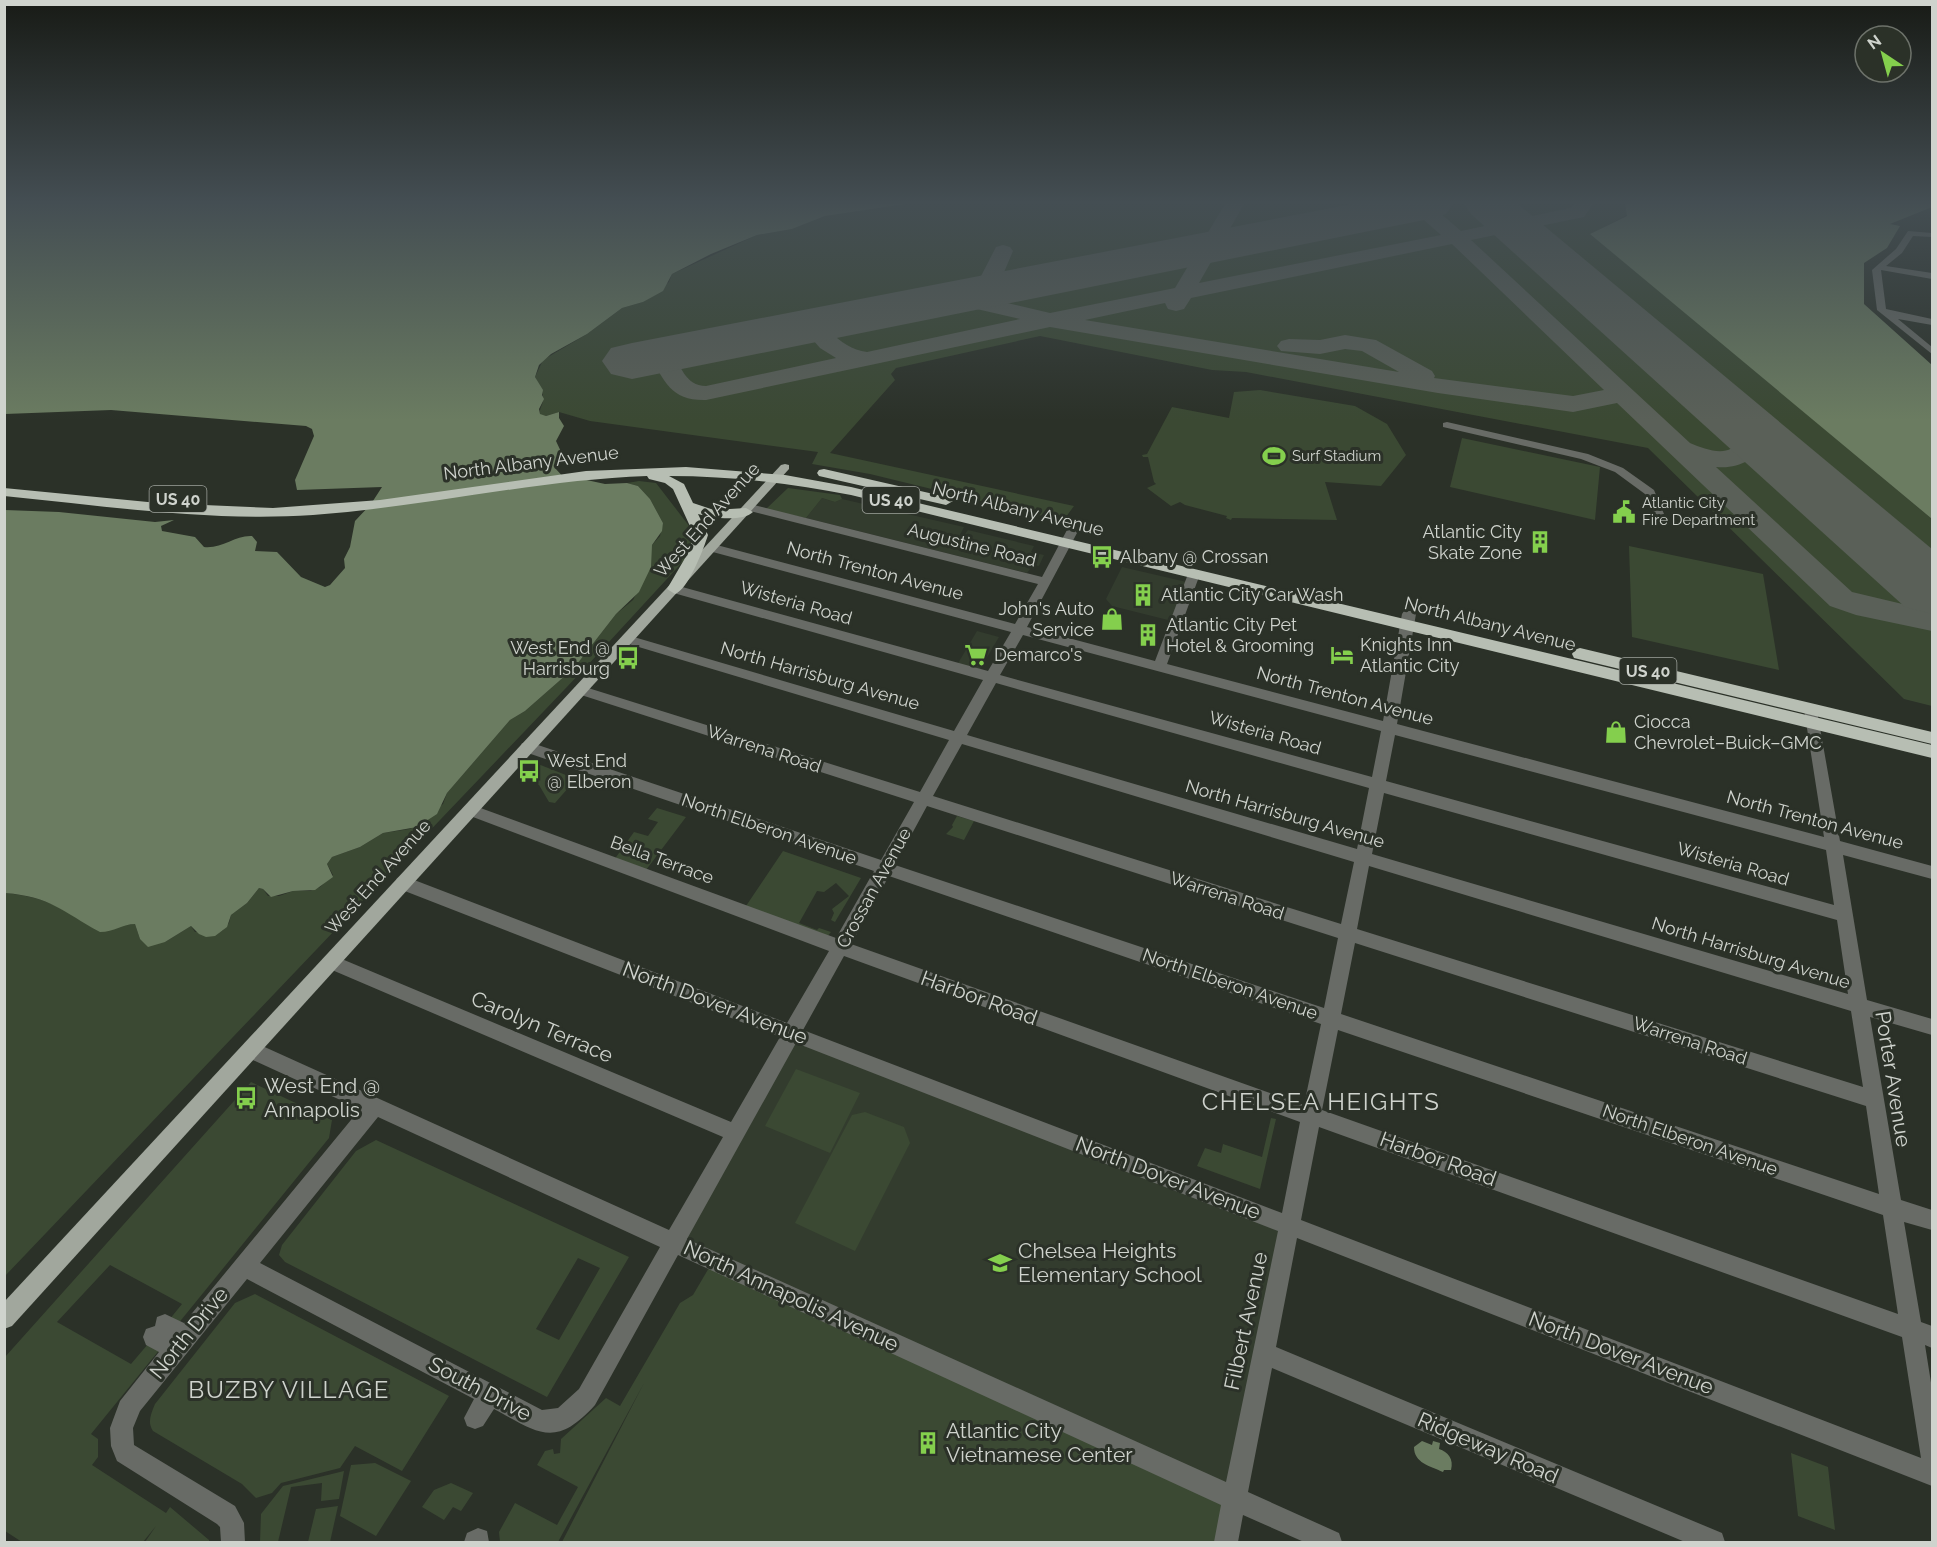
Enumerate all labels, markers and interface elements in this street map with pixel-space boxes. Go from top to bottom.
north arrow [1853,24,1913,84]
text: N [1864,31,1885,54]
street label: North Albany Avenue [442,441,620,484]
sports icon: Surf Stadium [1261,443,1287,469]
place label: Surf Stadium [1292,447,1381,465]
street label: West End Avenue [650,458,764,581]
street label: North Albany Avenue [930,477,1107,540]
road number: US 40 [150,486,207,512]
road number: US 40 [862,487,920,513]
place label: Atlantic City Fire Department [1642,494,1755,529]
public building icon: Atlantic City Fire Department [1611,499,1637,525]
street label: Augustine Road [906,518,1039,571]
place label: Atlantic City Skate Zone [1423,521,1522,563]
building icon: Atlantic City Skate Zone [1527,529,1553,555]
street label: North Trenton Avenue [785,537,966,604]
bus stop icon: Albany @ Crossan [1089,544,1115,570]
place label: Albany @ Crossan [1120,546,1269,567]
street label: Wisteria Road [738,576,855,629]
building icon: Atlantic City Car Wash [1130,582,1156,608]
place label: Atlantic City Car Wash [1161,584,1343,605]
street label: North Albany Avenue [1402,592,1579,655]
place label: John's Auto Service [999,598,1094,640]
shop icon: John's Auto Service [1099,606,1125,632]
place label: Atlantic City Pet Hotel & Grooming [1166,614,1314,656]
building icon: Atlantic City Pet Hotel & Grooming [1135,622,1161,648]
place label: Knights Inn Atlantic City [1360,634,1460,676]
place label: West End @ Harrisburg [510,637,610,679]
street label: North Harrisburg Avenue [718,637,923,714]
supermarket icon: Demarco's [963,642,989,668]
hotel icon: Knights Inn Atlantic City [1329,642,1355,668]
place label: Demarco's [994,644,1082,665]
bus stop icon: West End @ Harrisburg [615,645,641,671]
road number: US 40 [1620,658,1676,684]
street label: North Trenton Avenue [1255,662,1436,729]
street label: Wisteria Road [1207,706,1324,759]
place label: Ciocca Chevrolet–Buick–GMC [1634,711,1822,753]
shop icon: Ciocca Chevrolet–Buick–GMC [1603,719,1629,745]
street label: Warrena Road [704,720,824,777]
place label: West End @ Elberon [547,750,631,792]
bus stop icon: West End @ Elberon [516,758,542,784]
street label: North Harrisburg Avenue [1183,775,1388,852]
street label: North Trenton Avenue [1725,786,1906,853]
street label: North Elberon Avenue [679,789,860,869]
street label: West End Avenue [321,815,435,938]
street label: Crossan Avenue [832,824,915,951]
street label: Bella Terrace [608,831,717,888]
street label: Wisteria Road [1675,837,1792,890]
street label: Warrena Road [1167,867,1287,924]
street label: North Harrisburg Avenue [1649,912,1853,993]
street label: North Elberon Avenue [1140,944,1321,1024]
street label: North Dover Avenue [619,956,811,1049]
street label: Harbor Road [917,965,1041,1030]
street label: Carolyn Terrace [467,985,617,1068]
street label: Porter Avenue [1870,1009,1917,1149]
street label: Warrena Road [1630,1012,1750,1069]
place label: West End @ Annapolis [264,1073,380,1122]
bus stop icon: West End @ Annapolis [233,1085,259,1111]
district label: CHELSEA HEIGHTS [1202,1087,1440,1116]
street label: North Elberon Avenue [1600,1100,1781,1180]
street label: Harbor Road [1376,1126,1500,1191]
street label: North Dover Avenue [1072,1131,1264,1224]
street label: North Annapolis Avenue [680,1235,903,1356]
place label: Chelsea Heights Elementary School [1018,1238,1202,1287]
street label: Filbert Avenue [1219,1249,1272,1392]
school or university icon: Chelsea Heights Elementary School [987,1250,1013,1276]
street label: North Drive [144,1282,233,1384]
street label: North Dover Avenue [1525,1306,1717,1399]
street label: South Drive [425,1351,536,1426]
district label: BUZBY VILLAGE [188,1375,390,1404]
street label: Ridgeway Road [1414,1407,1562,1488]
place label: Atlantic City Vietnamese Center [946,1418,1133,1467]
building icon: Atlantic City Vietnamese Center [915,1430,941,1456]

